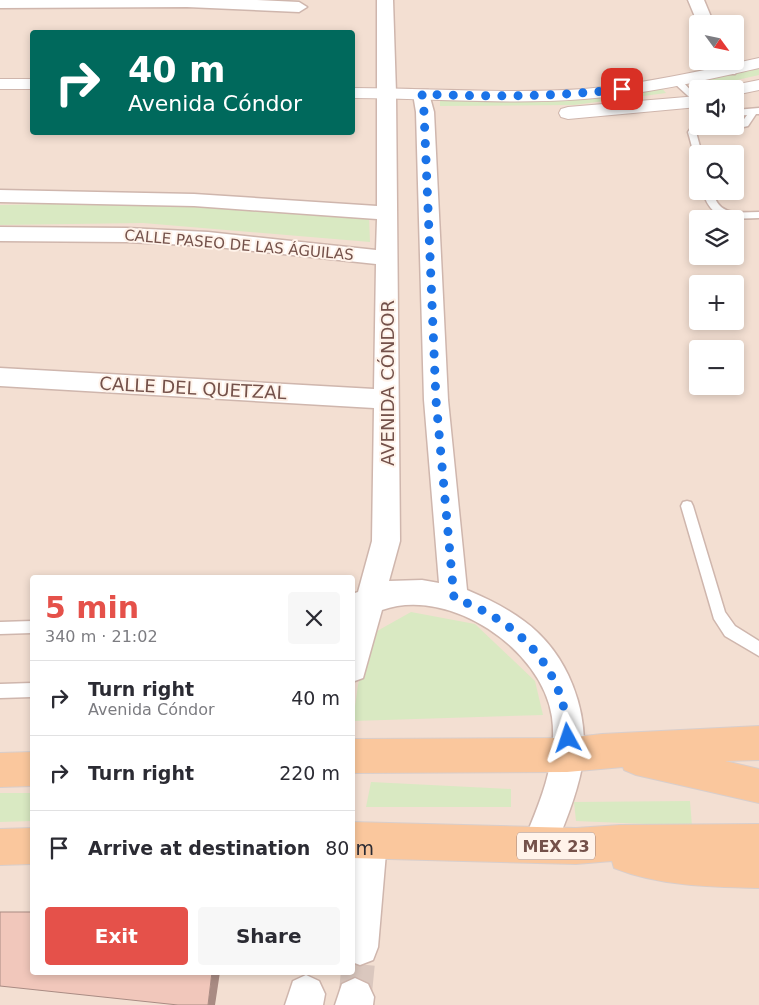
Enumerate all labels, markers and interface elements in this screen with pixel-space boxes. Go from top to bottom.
north arrow [689,15,744,70]
map controls [689,15,744,395]
icon: right [45,50,110,115]
text: 40 m [128,50,225,90]
pin [601,68,643,110]
icon: arrive [608,75,636,103]
button: sound [689,80,744,135]
text: Avenida Cóndor [128,91,302,116]
button: search [689,145,744,200]
button: layers [689,210,744,265]
street label: CALLE PASEO DE LAS ÁGUILAS [124,225,355,264]
button: + [689,275,744,330]
street label: AVENIDA CÓNDOR [377,300,398,466]
button: − [689,340,744,395]
street label: CALLE DEL QUETZAL [99,373,287,403]
text: 5 min [45,590,139,625]
button: close [288,592,340,644]
text: 340 m · 21:02 [45,627,158,646]
text: Turn right [88,678,194,700]
icon: right [45,684,73,712]
text: 40 m [291,687,340,709]
text: Avenida Cóndor [88,700,215,719]
position arrow [541,711,593,763]
icon: right [45,759,73,787]
text: Turn right [88,762,194,784]
text: 220 m [279,762,340,784]
road number: MEX 23 [517,832,595,859]
icon: arrive [45,834,73,862]
text: Arrive at destination [88,837,310,859]
text: 80 m [325,837,374,859]
button: Exit [45,907,188,965]
button: Share [198,907,340,965]

